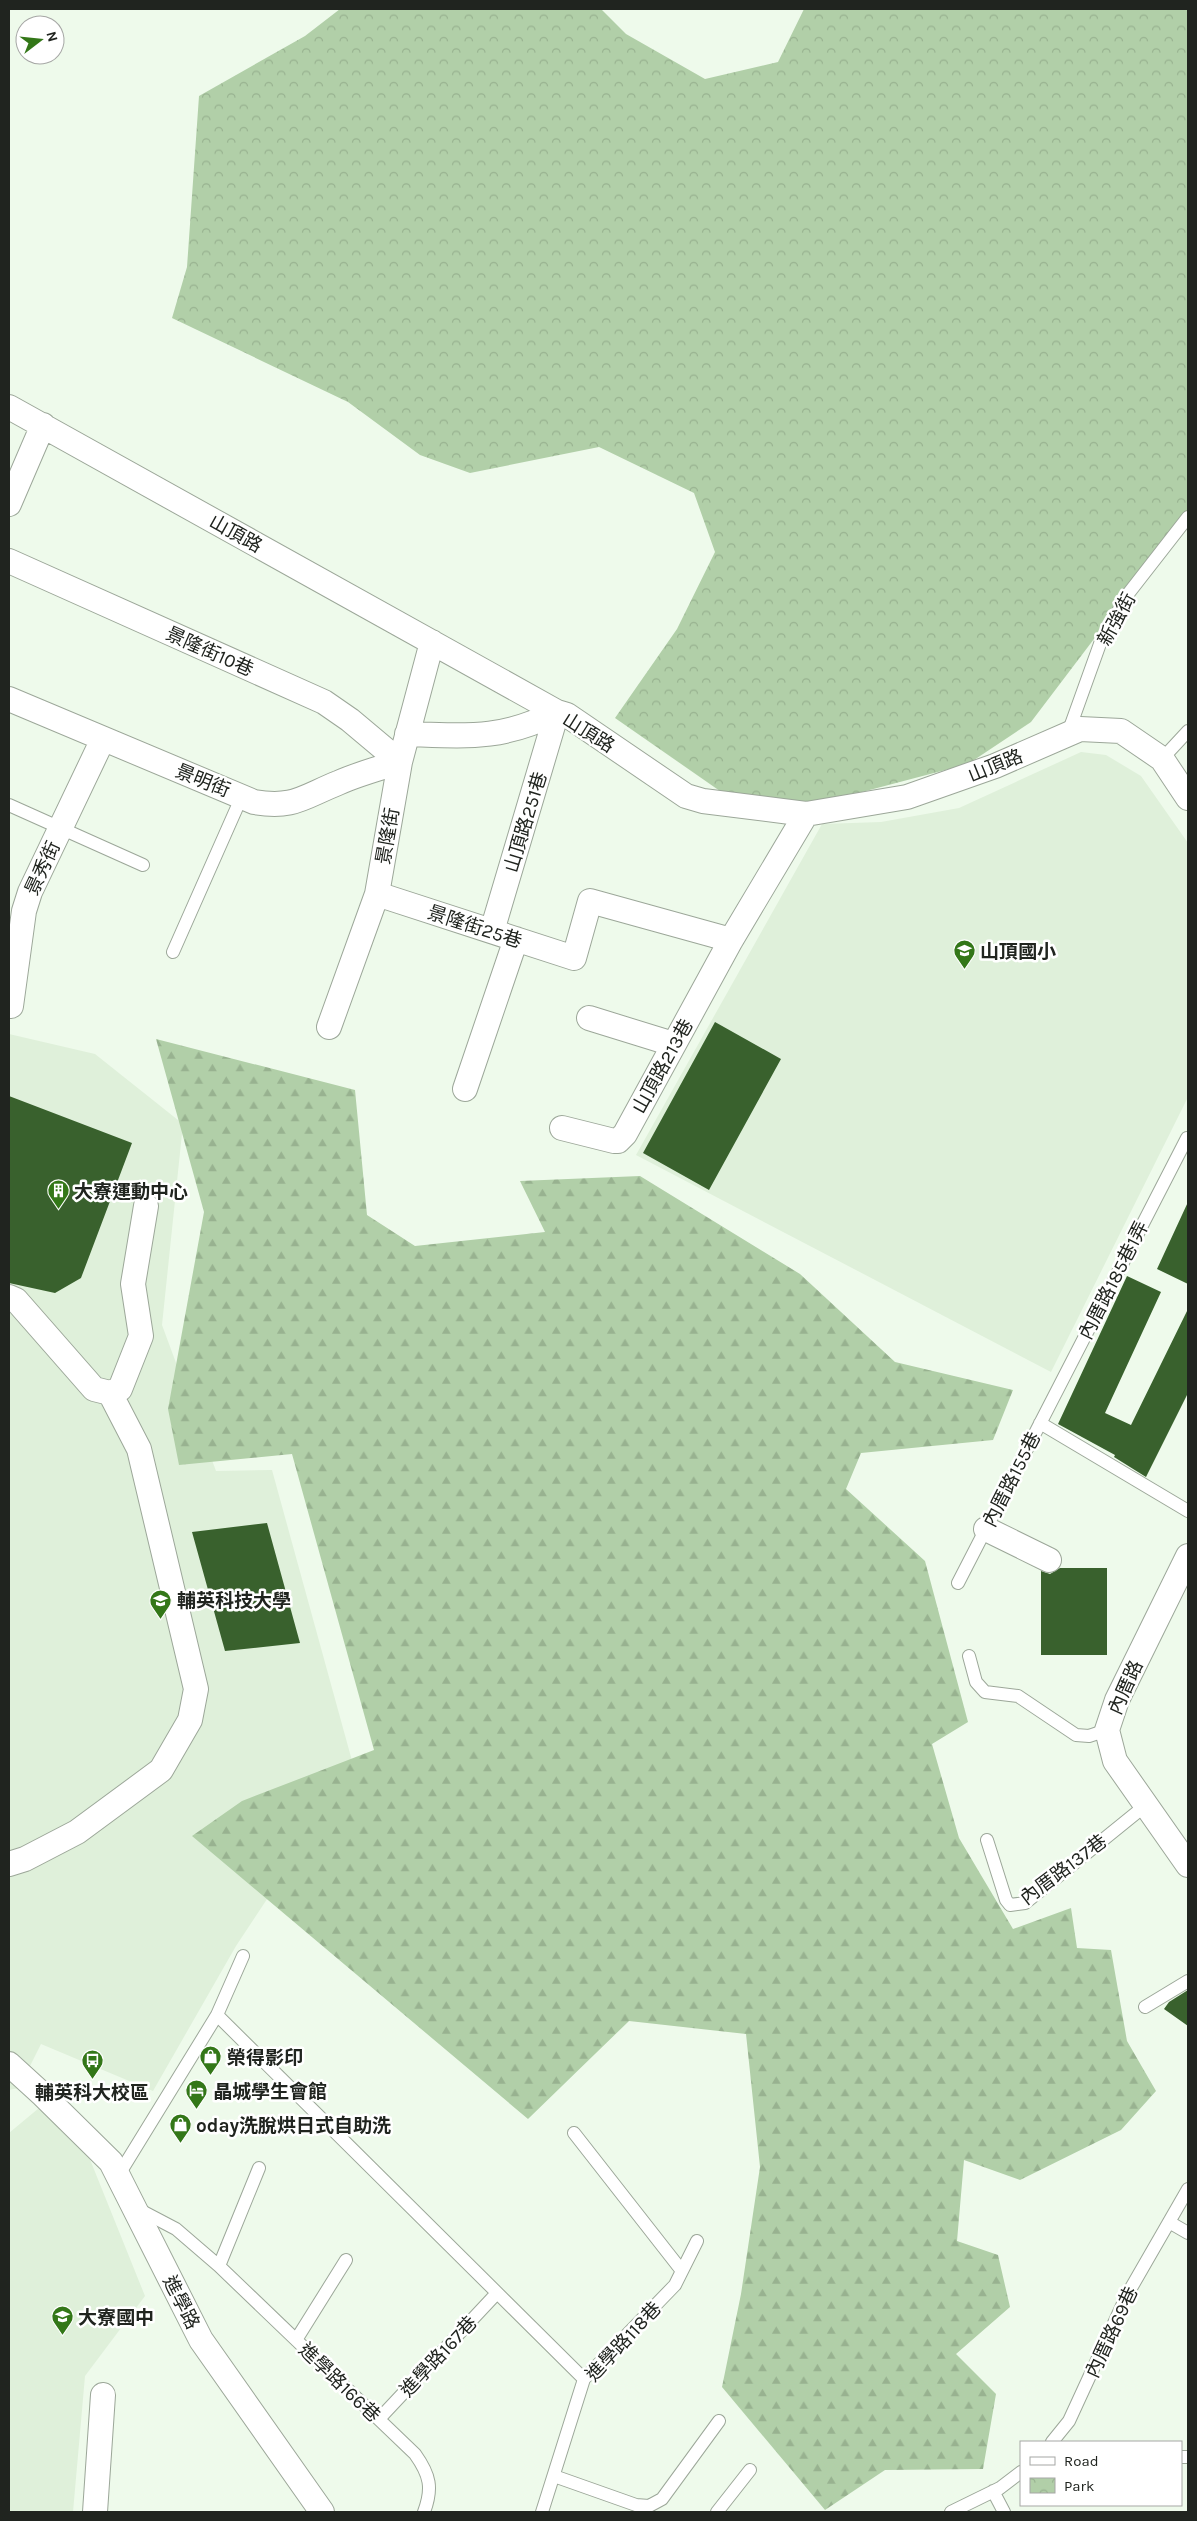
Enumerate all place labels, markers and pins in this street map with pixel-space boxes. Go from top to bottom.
school or university icon: 山頂國小 [952,939,976,970]
place label: 山頂國小 [980,941,1056,963]
building icon: 大寮運動中心 [46,1179,70,1210]
place label: 大寮運動中心 [74,1181,188,1203]
school or university icon: 輔英科技大學 [149,1588,173,1619]
place label: 輔英科技大學 [177,1590,291,1612]
shop icon: 榮得影印 [199,2045,223,2076]
place label: 榮得影印 [227,2047,303,2069]
bus stop icon: 輔英科大校區 [80,2049,104,2080]
hotel icon: 晶城學生會館 [185,2079,209,2110]
place label: 晶城學生會館 [213,2081,327,2103]
place label: 輔英科大校區 [35,2082,149,2104]
shop icon: oday洗脫烘日式自助洗 [168,2113,192,2144]
place label: oday洗脫烘日式自助洗 [196,2115,391,2137]
school or university icon: 大寮國中 [50,2305,74,2336]
place label: 大寮國中 [78,2307,154,2329]

